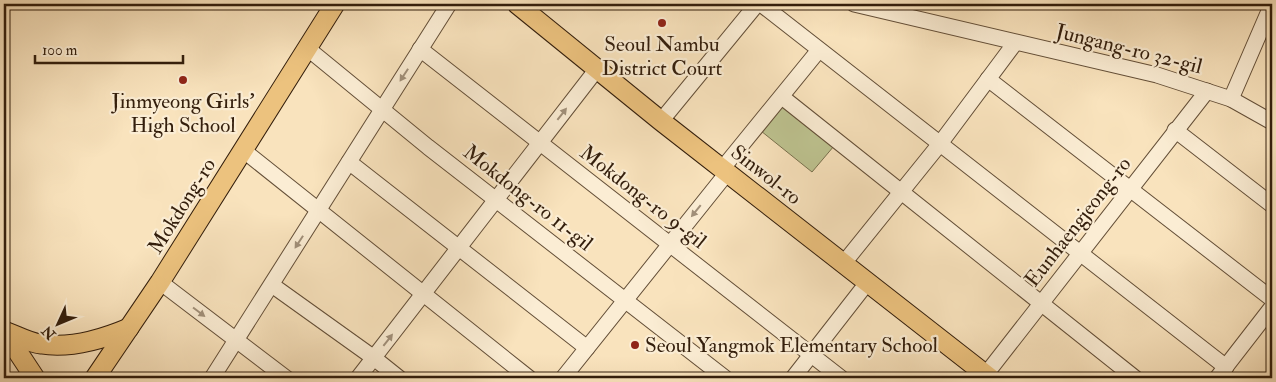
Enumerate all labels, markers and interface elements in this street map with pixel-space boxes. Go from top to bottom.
marker: Seoul Nambu District Court [656,17,668,29]
street label: Jungang-ro 32-gil [1052,18,1206,80]
place label: Seoul Nambu District Court [602,31,723,82]
scale bar [35,32,182,64]
text: 100 m [42,41,78,60]
one-way arrow [399,68,409,81]
marker: Jinmyeong Girls’ High School [177,74,189,86]
place label: Jinmyeong Girls’ High School [110,88,255,139]
one-way arrow [556,108,567,121]
street label: Mokdong-ro 11-gil [458,139,599,258]
street label: Mokdong-ro 9-gil [574,139,712,255]
street label: Sinwol-ro [725,139,807,211]
street label: Eunhaengjeong-ro [1019,151,1137,293]
street label: Mokdong-ro [142,153,222,259]
one-way arrow [691,204,702,217]
one-way arrow [294,235,304,249]
north arrow [32,300,82,350]
one-way arrow [192,306,205,317]
text: N [38,322,60,344]
place label: Seoul Yangmok Elementary School [645,332,938,359]
one-way arrow [383,333,393,347]
marker: Seoul Yangmok Elementary School [629,339,641,351]

